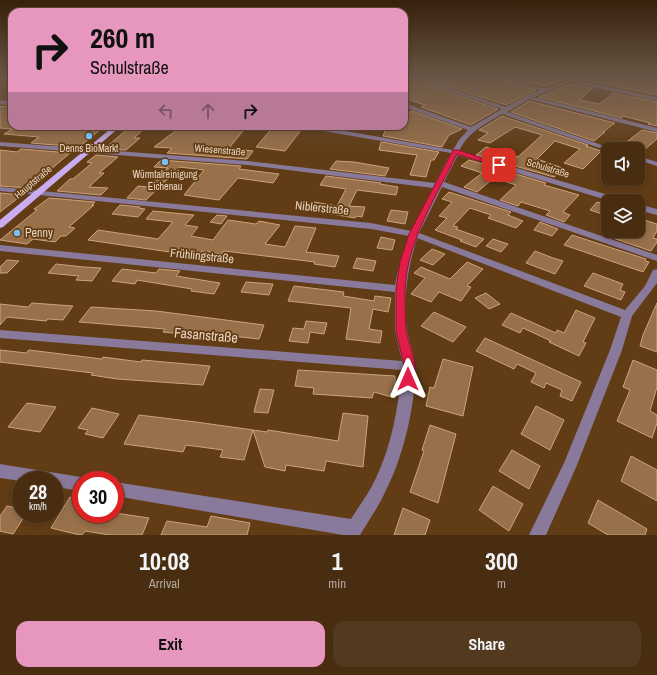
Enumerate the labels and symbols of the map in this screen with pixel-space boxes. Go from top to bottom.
marker: Denns BioMarkt [84,131,94,141]
street label: Wiesenstraße [194,141,246,159]
place label: Denns BioMarkt [60,142,119,155]
pin [482,148,516,182]
street label: Schulstraße [525,155,571,181]
marker: Würmtalreinigung Eichenau [160,157,170,167]
street label: Hauptstraße [12,162,55,201]
place label: Würmtalreinigung Eichenau [132,168,198,193]
street label: Niblerstraße [294,197,350,219]
place label: Penny [25,225,53,241]
marker: Penny [12,228,22,238]
street label: Frühlingstraße [169,245,235,267]
street label: Fasanstraße [173,323,239,347]
position arrow [387,358,429,400]
speed limit sign: 30 [72,471,124,523]

